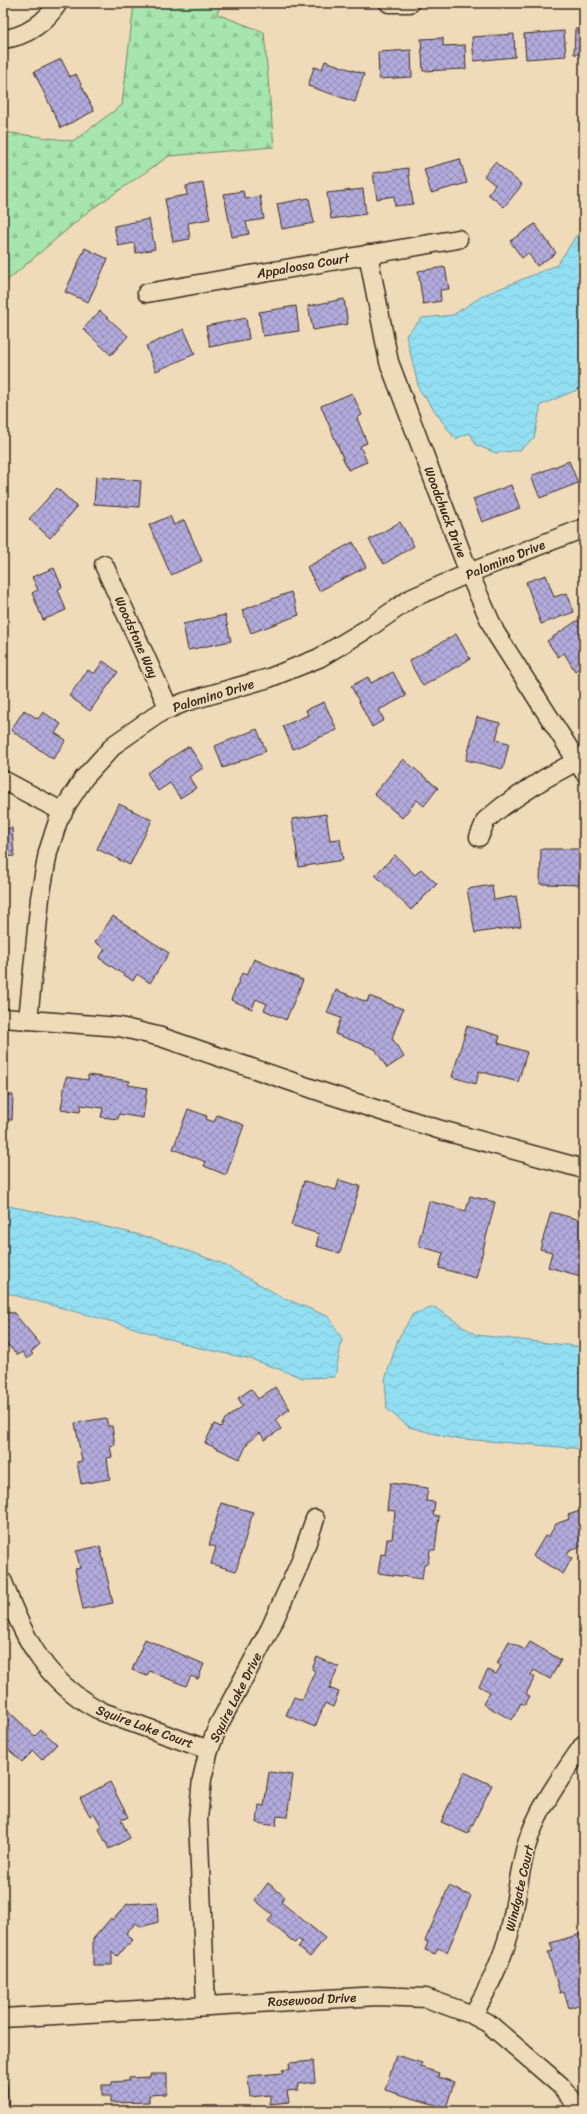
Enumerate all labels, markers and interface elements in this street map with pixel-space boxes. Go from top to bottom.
street label: Appaloosa Court [254,246,352,285]
street label: Woodchuck Drive [417,463,474,562]
street label: Palomino Drive [462,533,549,586]
street label: Woodstone Way [108,592,165,682]
street label: Palomino Drive [169,672,257,719]
street label: Squire Lake Drive [203,1648,268,1747]
street label: Squire Lake Court [93,1698,197,1755]
street label: Windgate Court [498,1842,541,1934]
street label: Rosewood Drive [267,1986,357,2013]

